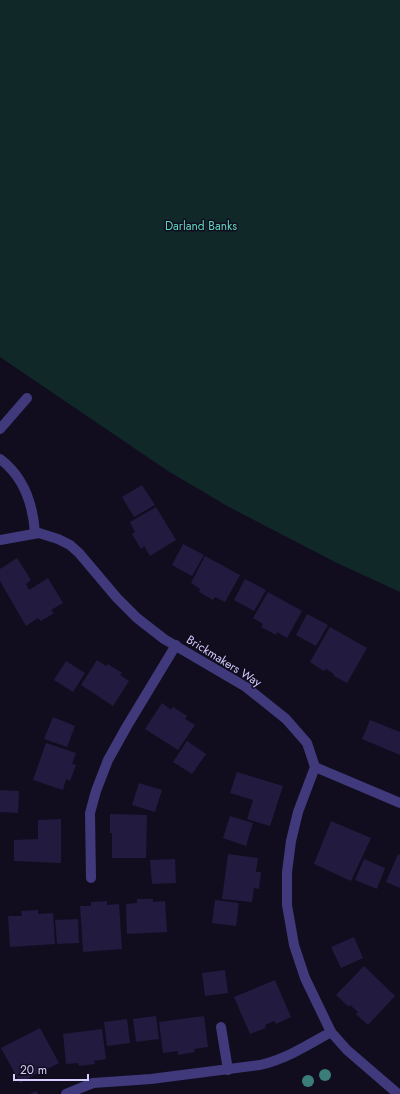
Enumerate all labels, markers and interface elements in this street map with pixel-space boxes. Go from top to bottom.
park label: Darland Banks [165,217,237,235]
street label: Brickmakers Way [183,631,266,692]
scale bar [14,1056,88,1082]
text: 20 m [20,1061,47,1079]

